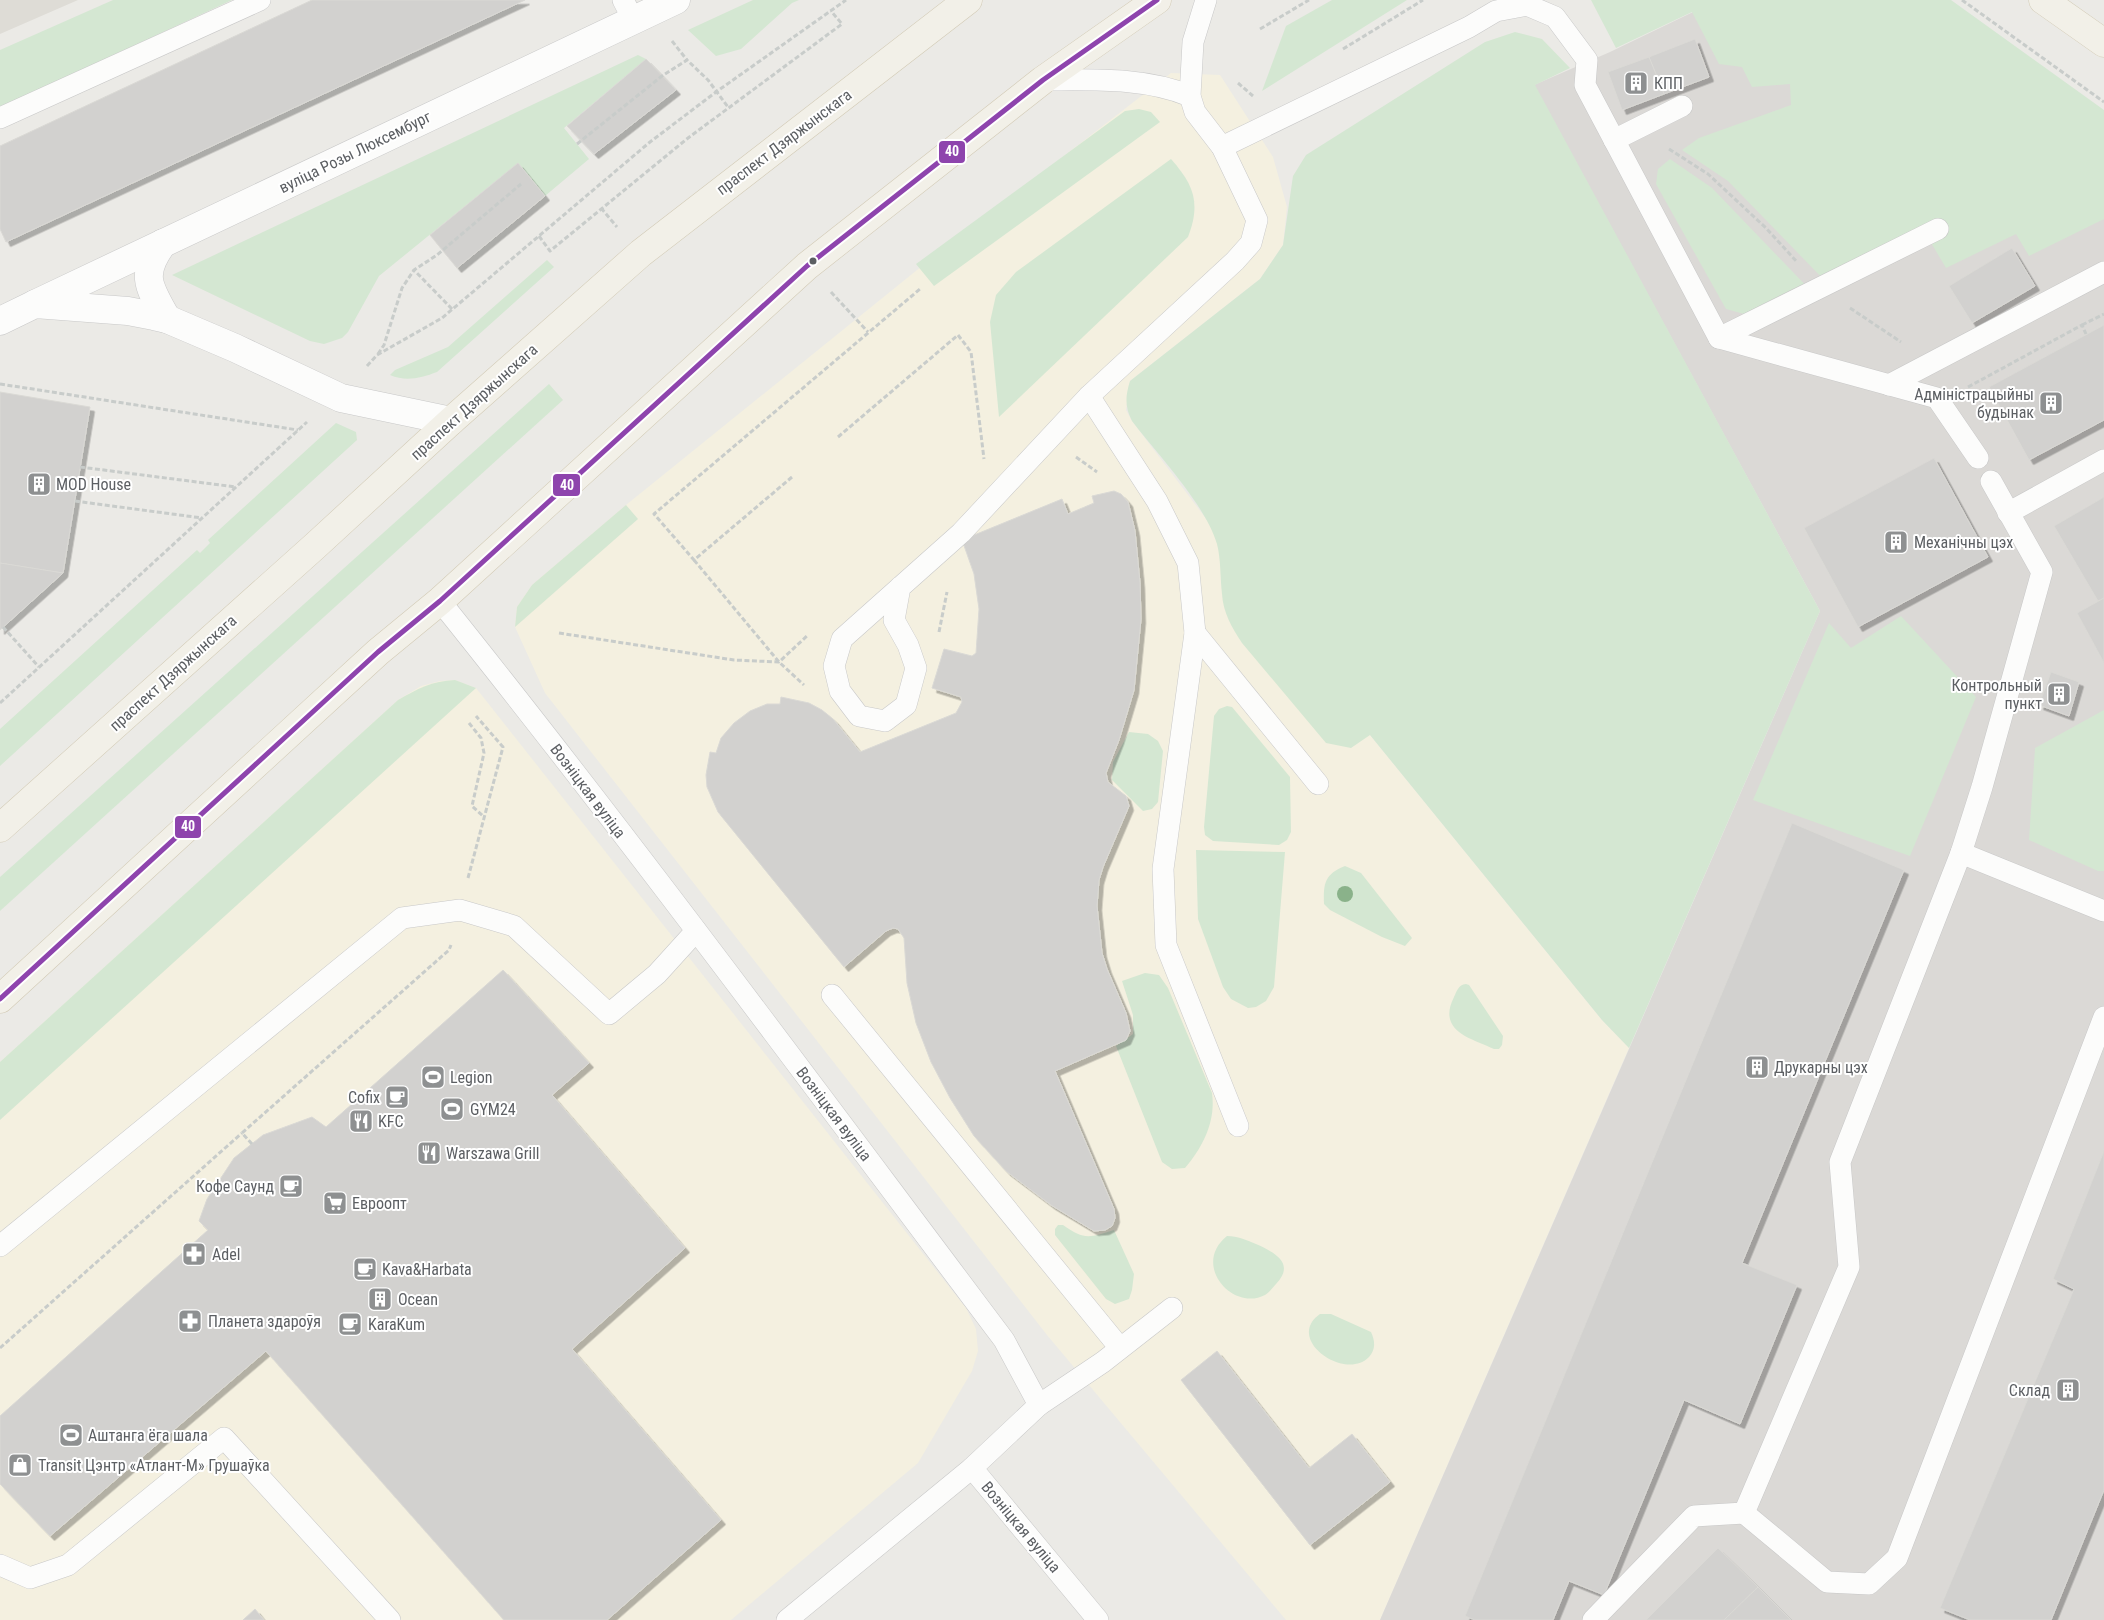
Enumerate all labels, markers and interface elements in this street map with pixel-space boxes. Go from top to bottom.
building icon: КПП [1623,70,1649,96]
place label: КПП [1654,74,1683,93]
street label: праспект Дзяржынскага [713,85,855,199]
street label: вуліца Розы Люксембург [276,107,434,197]
line badge: 40 [938,140,966,164]
text: 40 [945,143,959,159]
unlabelled marker [808,256,818,266]
street label: праспект Дзяржынскага [407,340,541,464]
place label: Адміністрацыйны будынак [1914,385,2034,422]
building icon: Адміністрацыйны будынак [2038,390,2064,416]
building icon: MOD House [26,471,52,497]
line badge: 40 [552,473,581,497]
place label: MOD House [56,475,131,494]
text: 40 [560,477,574,493]
building icon: Механічны цэх [1883,529,1909,555]
place label: Механічны цэх [1914,533,2013,552]
street label: праспект Дзяржынскага [106,611,240,735]
place label: Контрольный пункт [1951,676,2042,713]
building icon: Контрольный пункт [2046,681,2072,707]
street label: Возніцкая вуліца [546,740,630,842]
line badge: 40 [174,815,202,839]
text: 40 [181,818,195,834]
building icon: Друкарны цэх [1744,1054,1770,1080]
place label: Друкарны цэх [1774,1058,1868,1077]
street label: Возніцкая вуліца [792,1063,876,1165]
sports icon: Legion [420,1064,446,1090]
place label: Legion [450,1068,492,1087]
cafe icon: Cofix [384,1084,410,1110]
place label: Cofix [348,1088,380,1107]
sports icon: GYM24 [439,1096,465,1122]
place label: GYM24 [470,1100,516,1119]
restaurant icon: KFC [348,1108,374,1134]
place label: KFC [378,1112,404,1131]
restaurant icon: Warszawa Grill [416,1140,442,1166]
place label: Warszawa Grill [446,1144,540,1163]
cafe icon: Кофе Саунд [278,1173,304,1199]
place label: Кофе Саунд [196,1177,274,1196]
supermarket icon: Евроопт [322,1190,348,1216]
place label: Евроопт [352,1194,407,1213]
pharmacy icon: Adel [181,1241,207,1267]
place label: Adel [212,1245,240,1264]
cafe icon: Kava&Harbata [352,1256,378,1282]
place label: Kava&Harbata [382,1260,472,1279]
building icon: Ocean [367,1286,393,1312]
place label: Ocean [398,1290,438,1309]
pharmacy icon: Планета здароўя [177,1308,203,1334]
cafe icon: KaraKum [337,1311,363,1337]
place label: Планета здароўя [208,1312,321,1331]
place label: KaraKum [368,1315,425,1334]
building icon: Склад [2055,1377,2081,1403]
place label: Склад [2009,1381,2050,1400]
sports icon: Аштанга ёга шала [58,1422,84,1448]
place label: Аштанга ёга шала [88,1426,208,1445]
shop icon: Transit Цэнтр «Атлант-М» Грушаўка [7,1452,33,1478]
place label: Transit Цэнтр «Атлант-М» Грушаўка [38,1456,270,1475]
street label: Возніцкая вуліца [977,1478,1065,1576]

